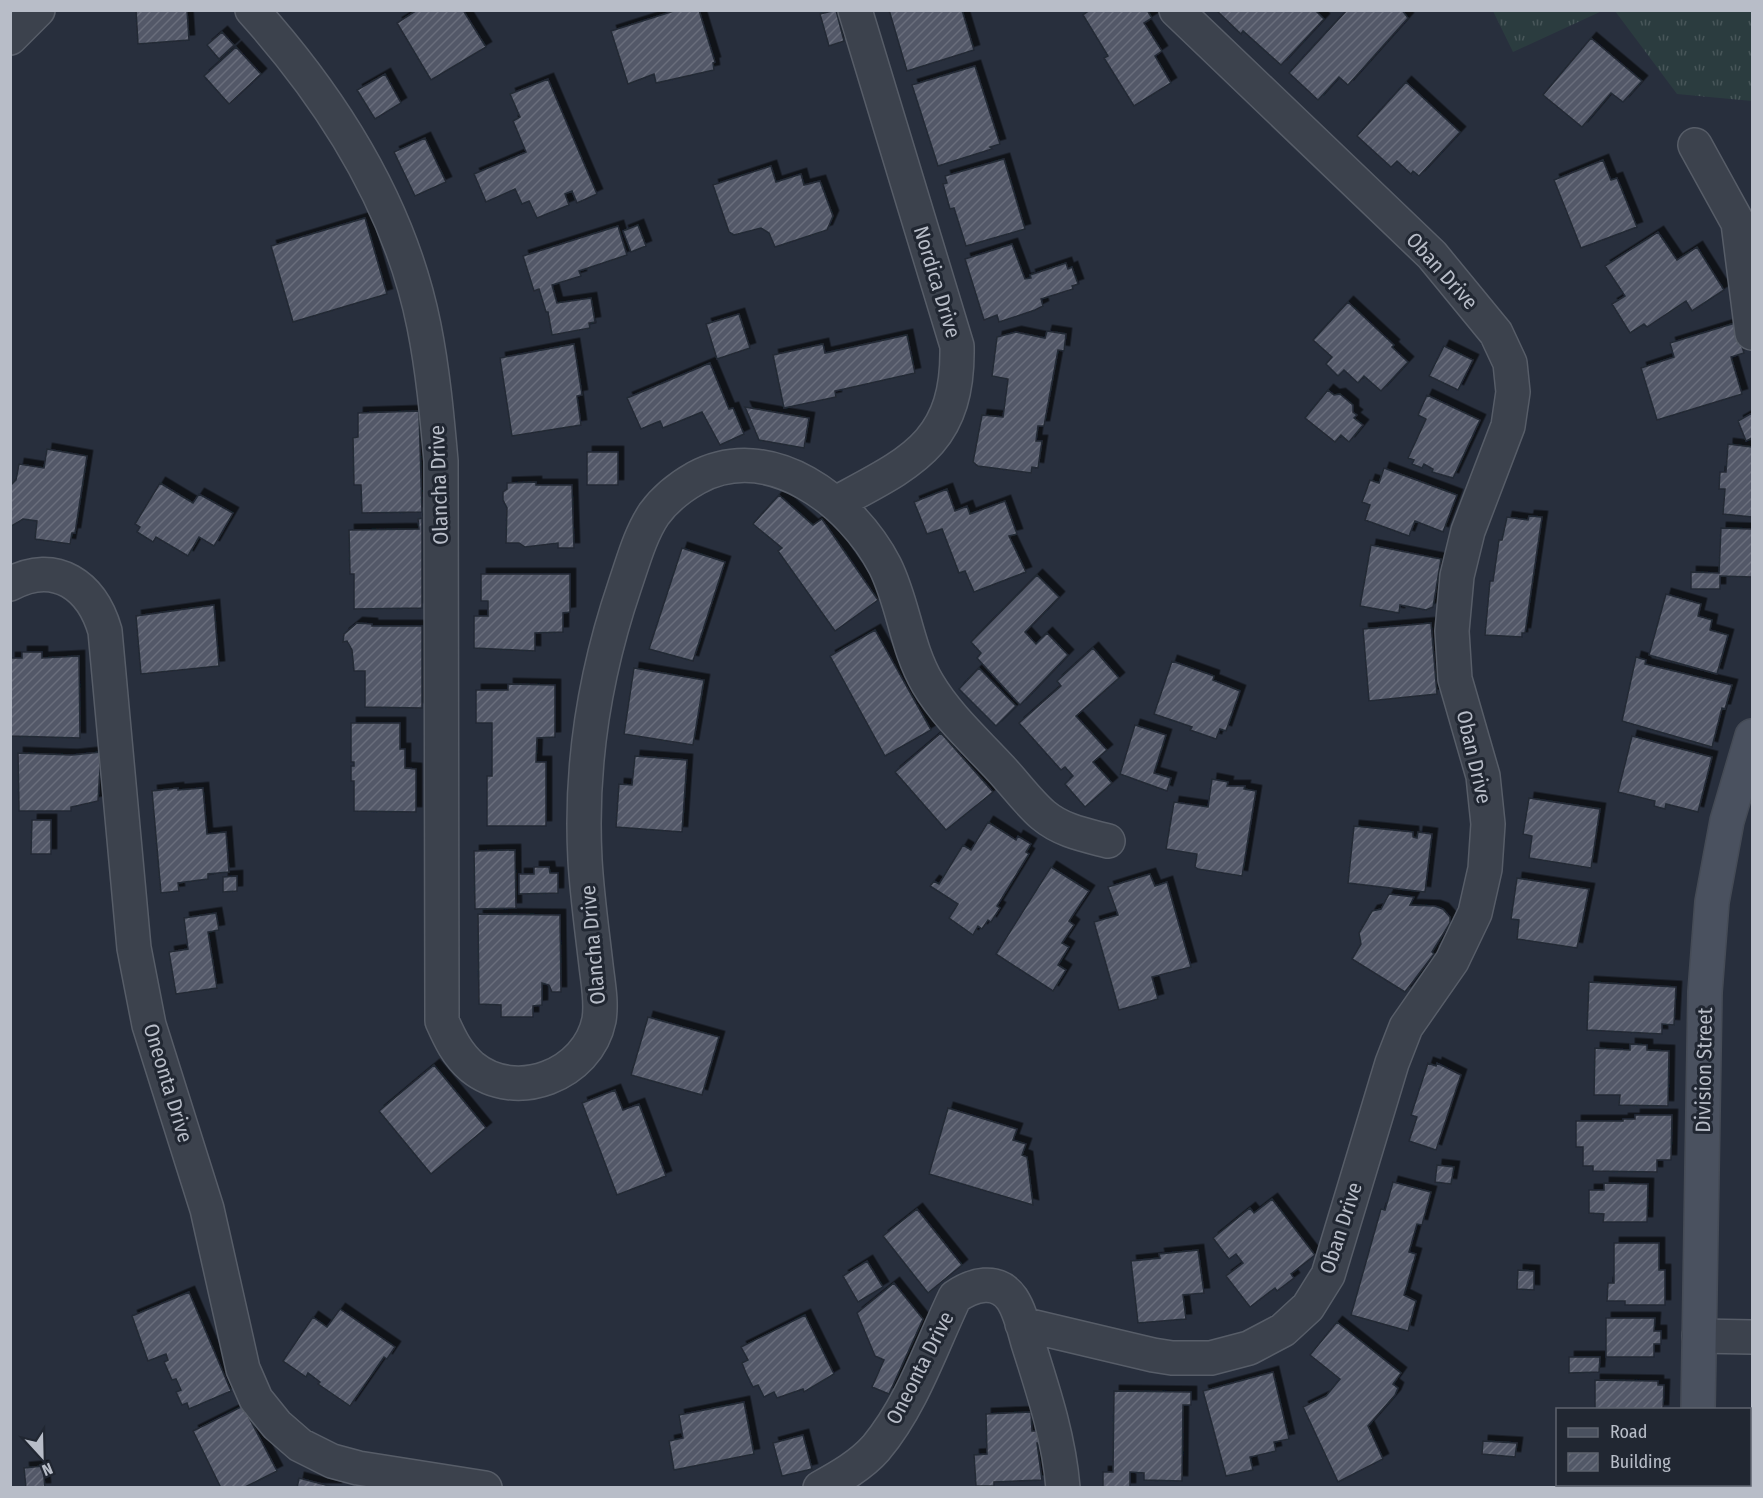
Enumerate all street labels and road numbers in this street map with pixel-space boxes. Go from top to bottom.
street label: Nordica Drive [908,223,966,341]
street label: Oban Drive [1401,227,1483,315]
street label: Olancha Drive [424,425,454,545]
street label: Oban Drive [1451,708,1497,806]
street label: Olancha Drive [575,884,611,1006]
street label: Division Street [1690,1007,1718,1133]
street label: Oneonta Drive [138,1020,198,1146]
street label: Oban Drive [1314,1179,1368,1277]
street label: Oneonta Drive [880,1307,960,1429]

